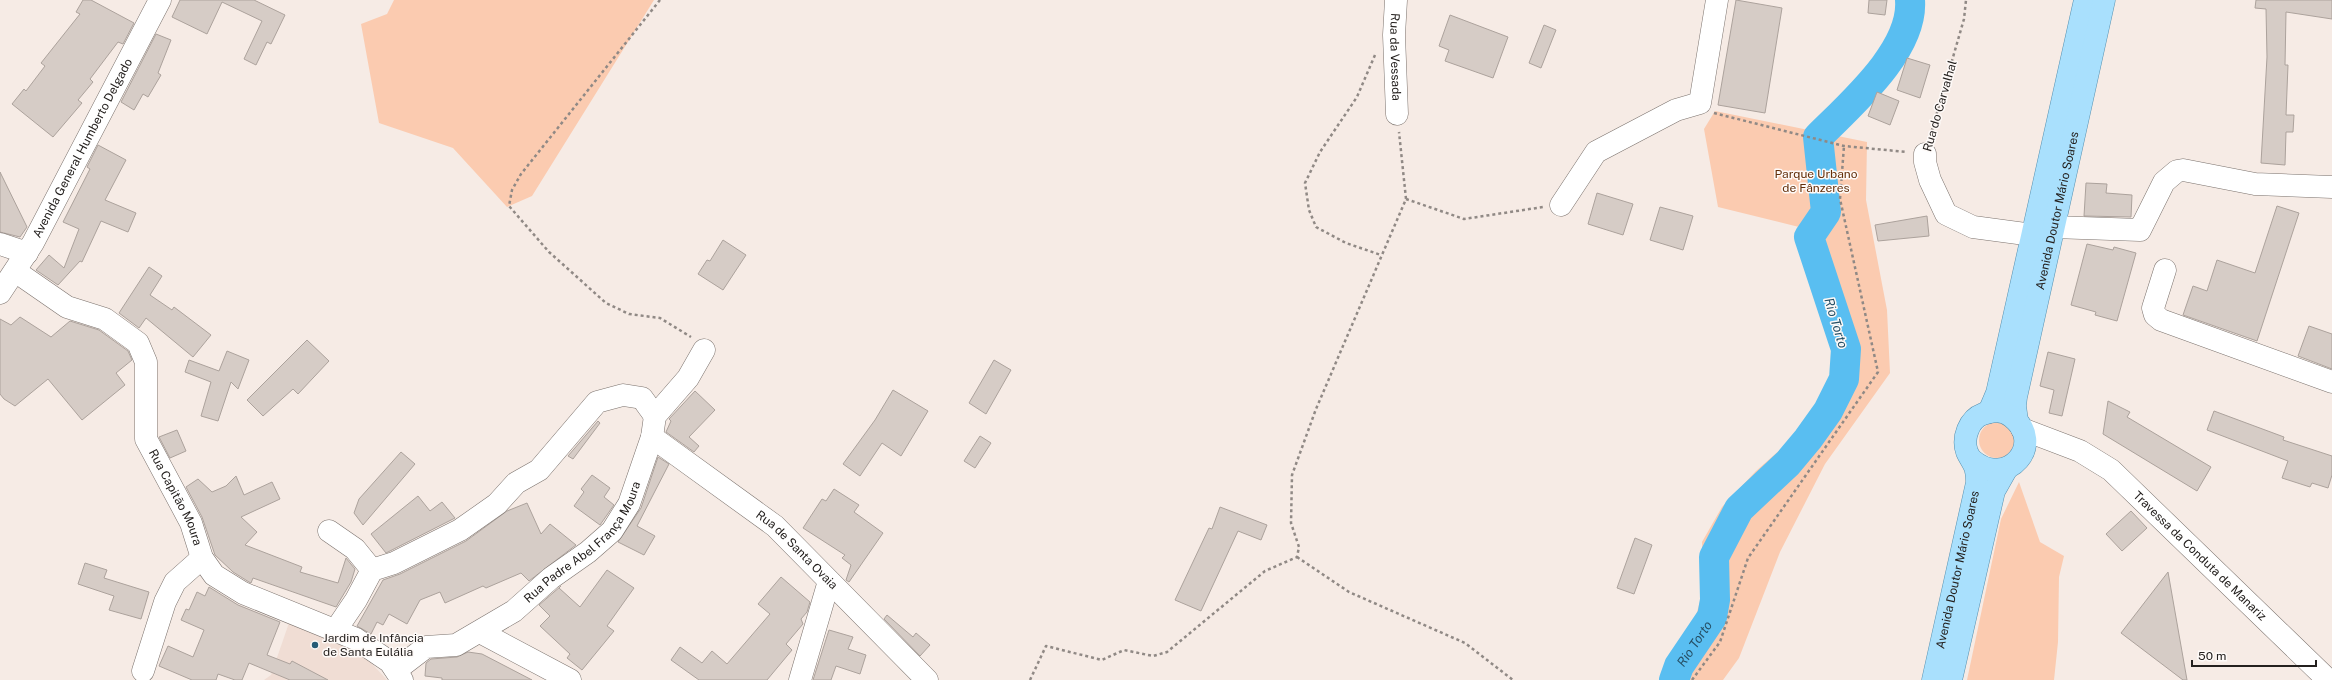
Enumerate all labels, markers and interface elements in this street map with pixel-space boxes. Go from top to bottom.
street label: Rua da Vessada [1387,13,1403,101]
street label: Avenida General Humberto Delgado [30,56,135,240]
street label: Rua do Carvalhal [1920,58,1960,153]
street label: Avenida Doutor Mário Soares [2033,130,2082,291]
park label: Parque Urbano de Fânzeres [1774,167,1858,195]
water label: Rio Torto [1821,296,1851,350]
street label: Rua Capitão Moura [146,447,205,547]
street label: Rua Padre Abel França Moura [521,480,643,606]
street label: Travessa da Conduta de Manariz [2130,488,2269,624]
street label: Avenida Doutor Mário Soares [1933,489,1982,650]
street label: Rua de Santa Ovaia [753,508,840,592]
water label: Rio Torto [1673,618,1715,669]
place label: Jardim de Infância de Santa Eulália [323,631,424,659]
marker: Jardim de Infância de Santa Eulália [310,640,320,650]
scale bar [2192,642,2316,668]
text: 50 m [2198,649,2226,663]

